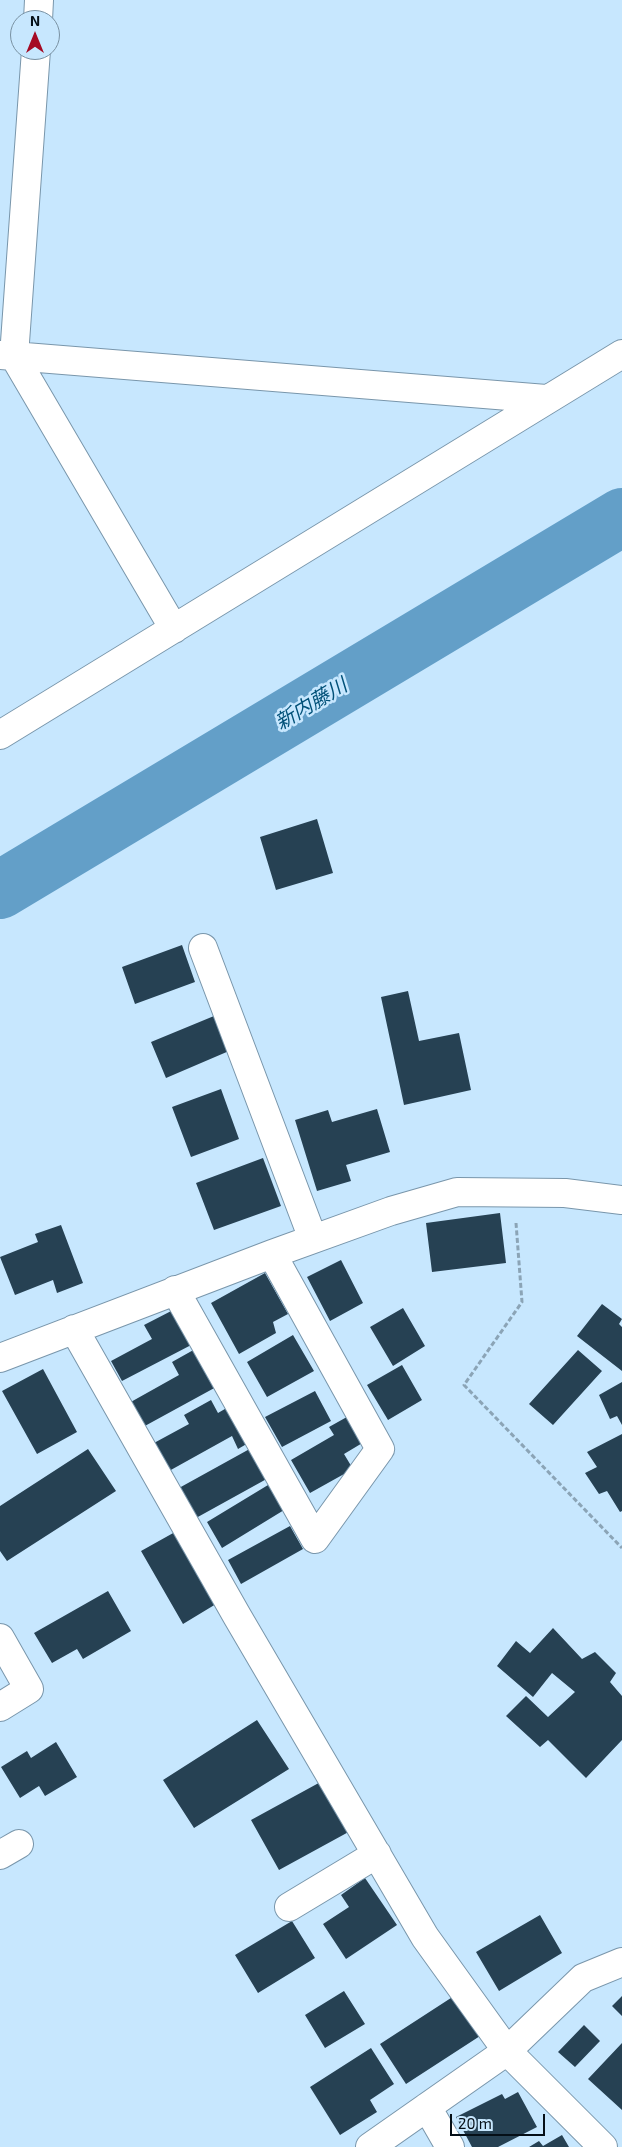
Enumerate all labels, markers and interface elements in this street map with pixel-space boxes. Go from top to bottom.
north arrow [10,10,60,60]
text: N [30,12,40,29]
water label: 新内藤川 [271,673,351,735]
scale bar [452,2104,547,2136]
text: 20 m [458,2114,492,2132]

